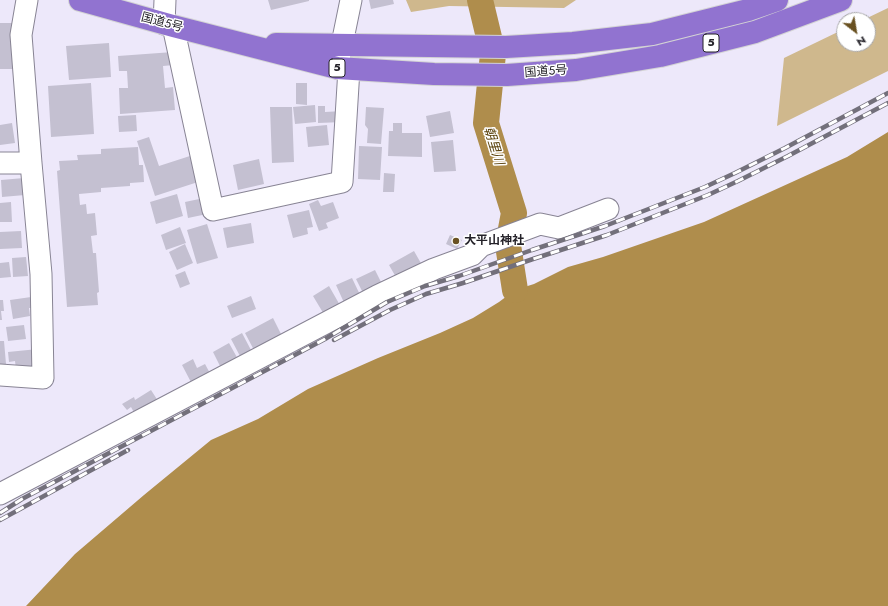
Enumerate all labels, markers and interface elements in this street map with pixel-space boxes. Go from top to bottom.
street label: 国道5号 [139,11,185,35]
north arrow [836,12,876,52]
text: N [854,32,870,51]
road number: 5 [703,34,719,52]
road number: 5 [329,59,345,77]
street label: 国道5号 [524,63,568,81]
water label: 朝里川 [480,125,506,167]
place label: 大平山神社 [464,234,524,248]
marker: 大平山神社 [451,236,461,246]

